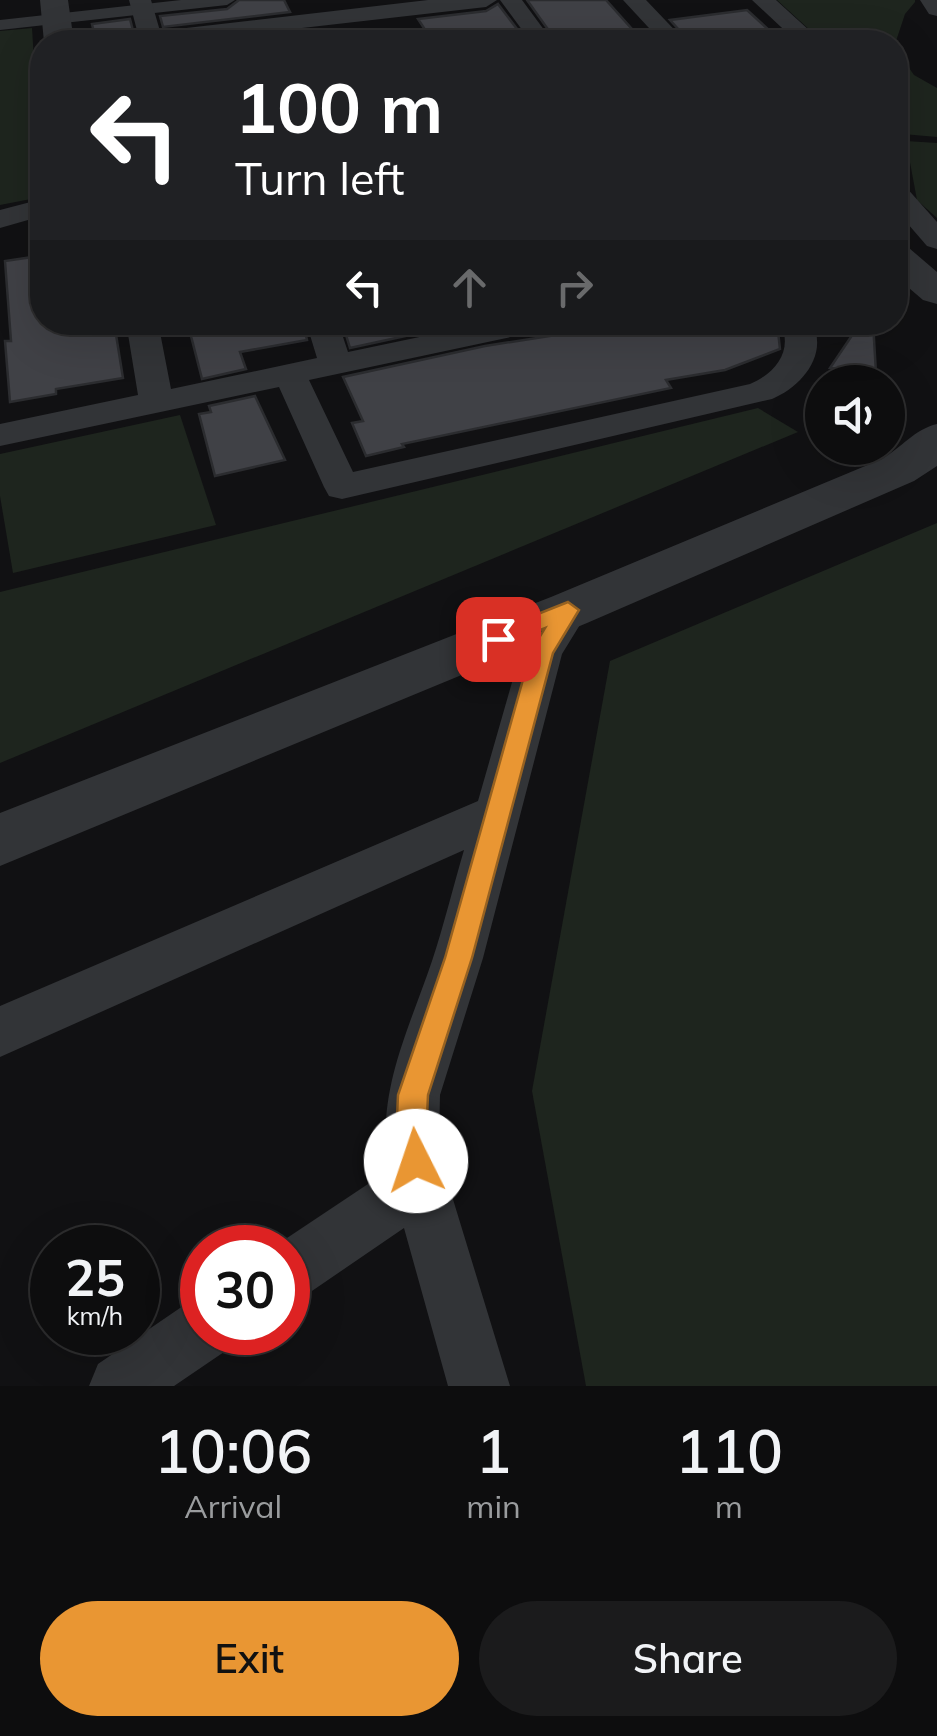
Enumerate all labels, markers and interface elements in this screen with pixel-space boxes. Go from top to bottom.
text: 100 m [235,63,443,151]
icon: left [70,70,200,200]
text: Turn left [235,150,404,206]
icon: left [337,260,392,315]
icon: ahead [442,260,497,315]
icon: right [547,260,602,315]
map controls [805,365,905,465]
button: sound [805,365,905,465]
pin [456,597,541,682]
icon: arrive [471,612,526,667]
position arrow [364,1109,468,1213]
speed limit sign: 30 [180,1225,310,1355]
text: 25 [65,1246,125,1309]
text: km/h [67,1300,123,1331]
text: 10:06 [154,1413,312,1488]
text: 1 [476,1413,512,1488]
text: 110 [675,1413,783,1488]
text: Arrival [184,1486,282,1526]
text: min [466,1486,521,1526]
text: m [715,1486,743,1526]
button: Exit [40,1601,459,1716]
button: Share [479,1601,897,1716]

